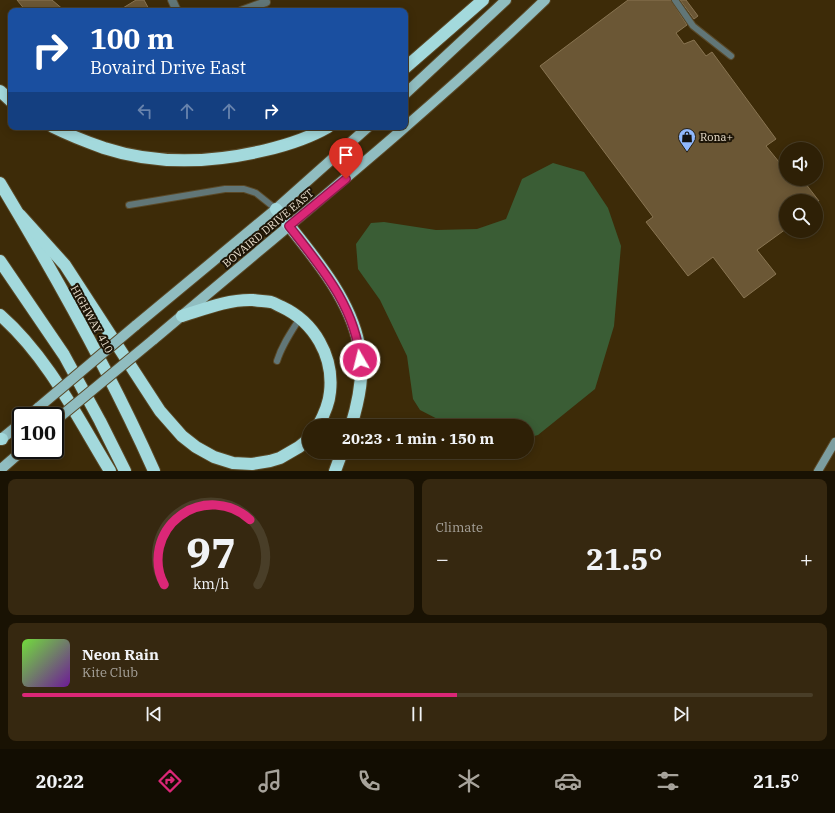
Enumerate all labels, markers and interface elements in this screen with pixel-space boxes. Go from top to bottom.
text: 100 m [90,20,174,57]
icon: right [24,24,76,76]
text: Bovaird Drive East [90,56,246,79]
icon: left [134,100,156,122]
icon: ahead [176,100,198,122]
icon: ahead [218,100,240,122]
icon: right [260,100,282,122]
shop icon: Rona+ [677,127,697,152]
place label: Rona+ [700,130,733,144]
pin [329,138,363,179]
map controls [779,142,823,238]
button: sound [779,142,823,186]
icon: arrive [335,144,357,166]
street label: BOVAIRD DRIVE EAST [220,186,316,270]
button: search [779,194,823,238]
street label: HIGHWAY 410 [68,283,117,356]
position arrow [339,339,381,381]
speed limit sign: 100 [12,407,64,459]
text: 20:23 · 1 min · 150 m [342,429,494,448]
text: Climate [436,519,483,536]
text: 97 [186,525,236,579]
text: 21.5° [586,539,663,578]
text: − [436,544,449,573]
text: + [800,544,813,573]
text: km/h [193,574,229,593]
text: Neon Rain [82,645,159,664]
text: Kite Club [82,664,138,681]
icon: previous [143,703,165,725]
icon: pause [406,703,428,725]
icon: next [670,703,692,725]
icon: directions [156,767,184,795]
icon: music [256,767,284,795]
icon: phone [355,767,383,795]
icon: climate [455,767,483,795]
icon: car [554,767,582,795]
icon: filters [654,767,682,795]
text: 20:22 [36,770,84,793]
text: 21.5° [753,770,799,793]

